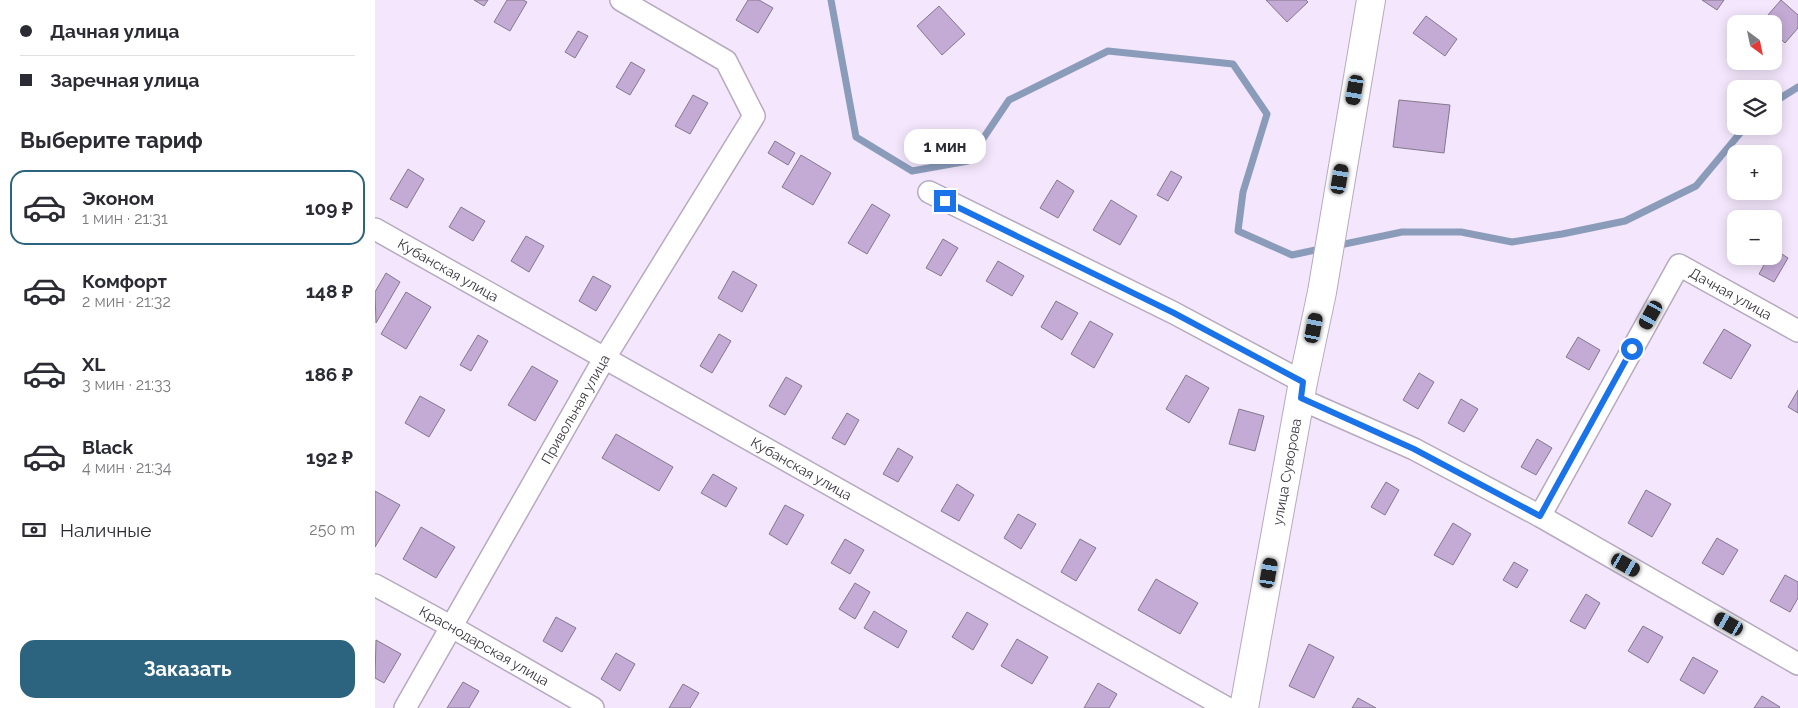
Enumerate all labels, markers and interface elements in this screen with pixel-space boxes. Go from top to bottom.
north arrow [1727,15,1783,70]
map controls [1727,15,1782,265]
text: Дачная улица [50,20,179,42]
text: Заречная улица [50,69,199,91]
car [1345,74,1364,106]
button: layers [1727,80,1782,135]
text: Выберите тариф [20,127,203,153]
callout: 1 мин [904,128,986,164]
text: 1 мин [924,137,966,156]
button: + [1727,145,1782,200]
car [1330,163,1349,195]
icon: car [22,185,67,230]
text: Эконом [82,187,154,209]
route end [934,190,956,212]
text: 109 ₽ [305,197,353,219]
text: 1 мин · 21:31 [82,209,168,228]
button: − [1727,210,1782,265]
street label: Кубанская улица [395,235,501,305]
street label: Дачная улица [1687,265,1774,323]
icon: car [22,268,67,313]
text: Комфорт [82,270,167,292]
text: 148 ₽ [306,280,353,302]
text: 2 мин · 21:32 [82,292,171,311]
car [1637,298,1664,332]
car [1303,312,1324,344]
route start [1621,338,1643,360]
icon: car [22,351,67,396]
street label: Привольная улица [538,351,613,467]
text: XL [82,353,105,375]
text: 186 ₽ [305,363,353,385]
text: 3 мин · 21:33 [82,375,171,394]
street label: улица Суворова [1269,417,1304,527]
icon: car [22,434,67,479]
street label: Кубанская улица [748,434,854,503]
text: Black [82,436,133,458]
text: 192 ₽ [306,446,353,468]
text: 4 мин · 21:34 [82,458,172,477]
icon: cash [20,516,48,544]
text: Наличные [60,519,151,541]
text: 250 m [309,520,355,539]
car [1609,551,1642,579]
car [1259,557,1278,589]
street label: Краснодарская улица [417,603,552,689]
car [1712,610,1745,638]
button: Заказать [20,640,355,698]

